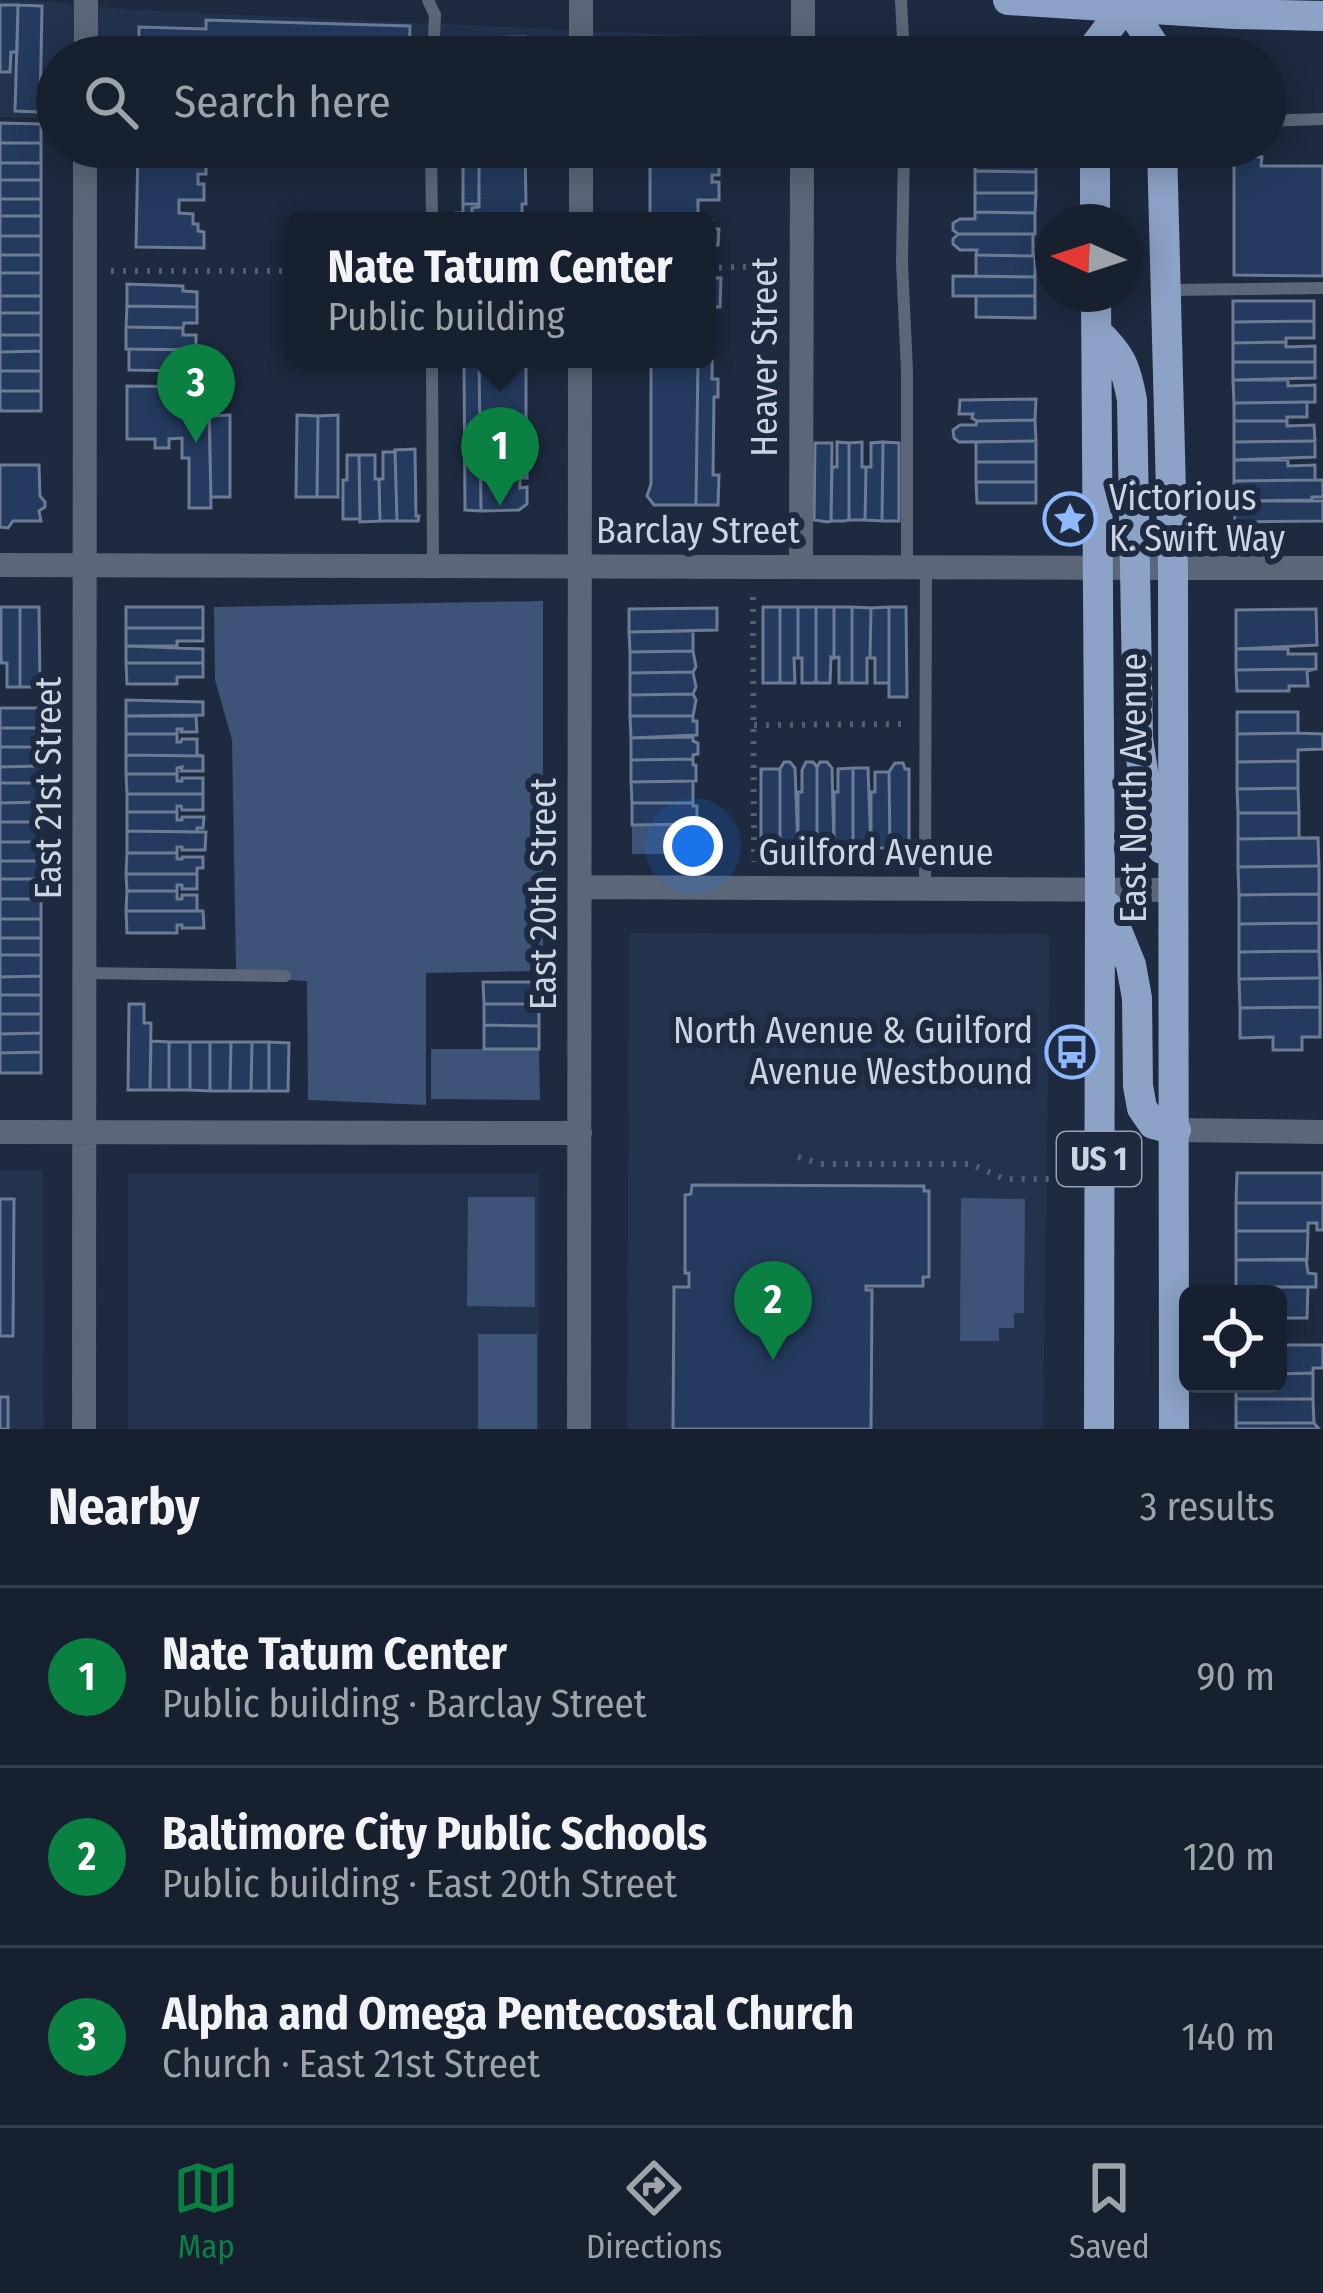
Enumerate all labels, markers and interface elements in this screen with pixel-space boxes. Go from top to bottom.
search box [36,36,1287,168]
icon: search [78,69,144,135]
text: Search here [174,75,391,129]
north arrow [1035,204,1143,312]
popup [284,212,716,368]
text: Nate Tatum Center [328,240,672,294]
street label: Heaver Street [743,257,787,457]
text: Public building [328,294,565,340]
pin: 3 [157,344,235,443]
pin: 1 [461,407,539,506]
place label: Victorious K. Swift Way [1109,476,1285,561]
place icon: Victorious K. Swift Way [1042,491,1098,547]
street label: Barclay Street [596,509,800,553]
street label: East North Avenue [1112,653,1156,923]
street label: East 21st Street [27,676,71,899]
street label: East 20th Street [522,778,566,1010]
your location [663,816,723,876]
street label: Guilford Avenue [758,831,994,875]
place label: North Avenue & Guilford Avenue Westbound [673,1009,1033,1094]
bus stop icon: North Avenue & Guilford Avenue Westbound [1044,1024,1100,1080]
road number: US 1 [1057,1132,1141,1186]
pin: 2 [734,1261,812,1360]
map controls [1179,1285,1287,1393]
button: locate [1179,1285,1287,1393]
text: Nearby [48,1476,200,1538]
text: 3 results [1140,1484,1275,1530]
text: Nate Tatum Center [162,1627,507,1681]
text: 1 [79,1654,95,1700]
text: 90 m [1197,1654,1275,1700]
text: Public building · Barclay Street [162,1681,647,1727]
text: Baltimore City Public Schools [162,1807,707,1861]
text: 2 [78,1834,96,1880]
text: 120 m [1183,1834,1275,1880]
text: Public building · East 20th Street [162,1861,677,1907]
text: Alpha and Omega Pentecostal Church [162,1987,854,2041]
text: 3 [78,2014,96,2060]
text: 140 m [1181,2014,1275,2060]
text: Church · East 21st Street [162,2041,540,2087]
tab: Map [173,2155,239,2267]
tab: Directions [586,2155,722,2267]
tab: Saved [1069,2155,1150,2267]

